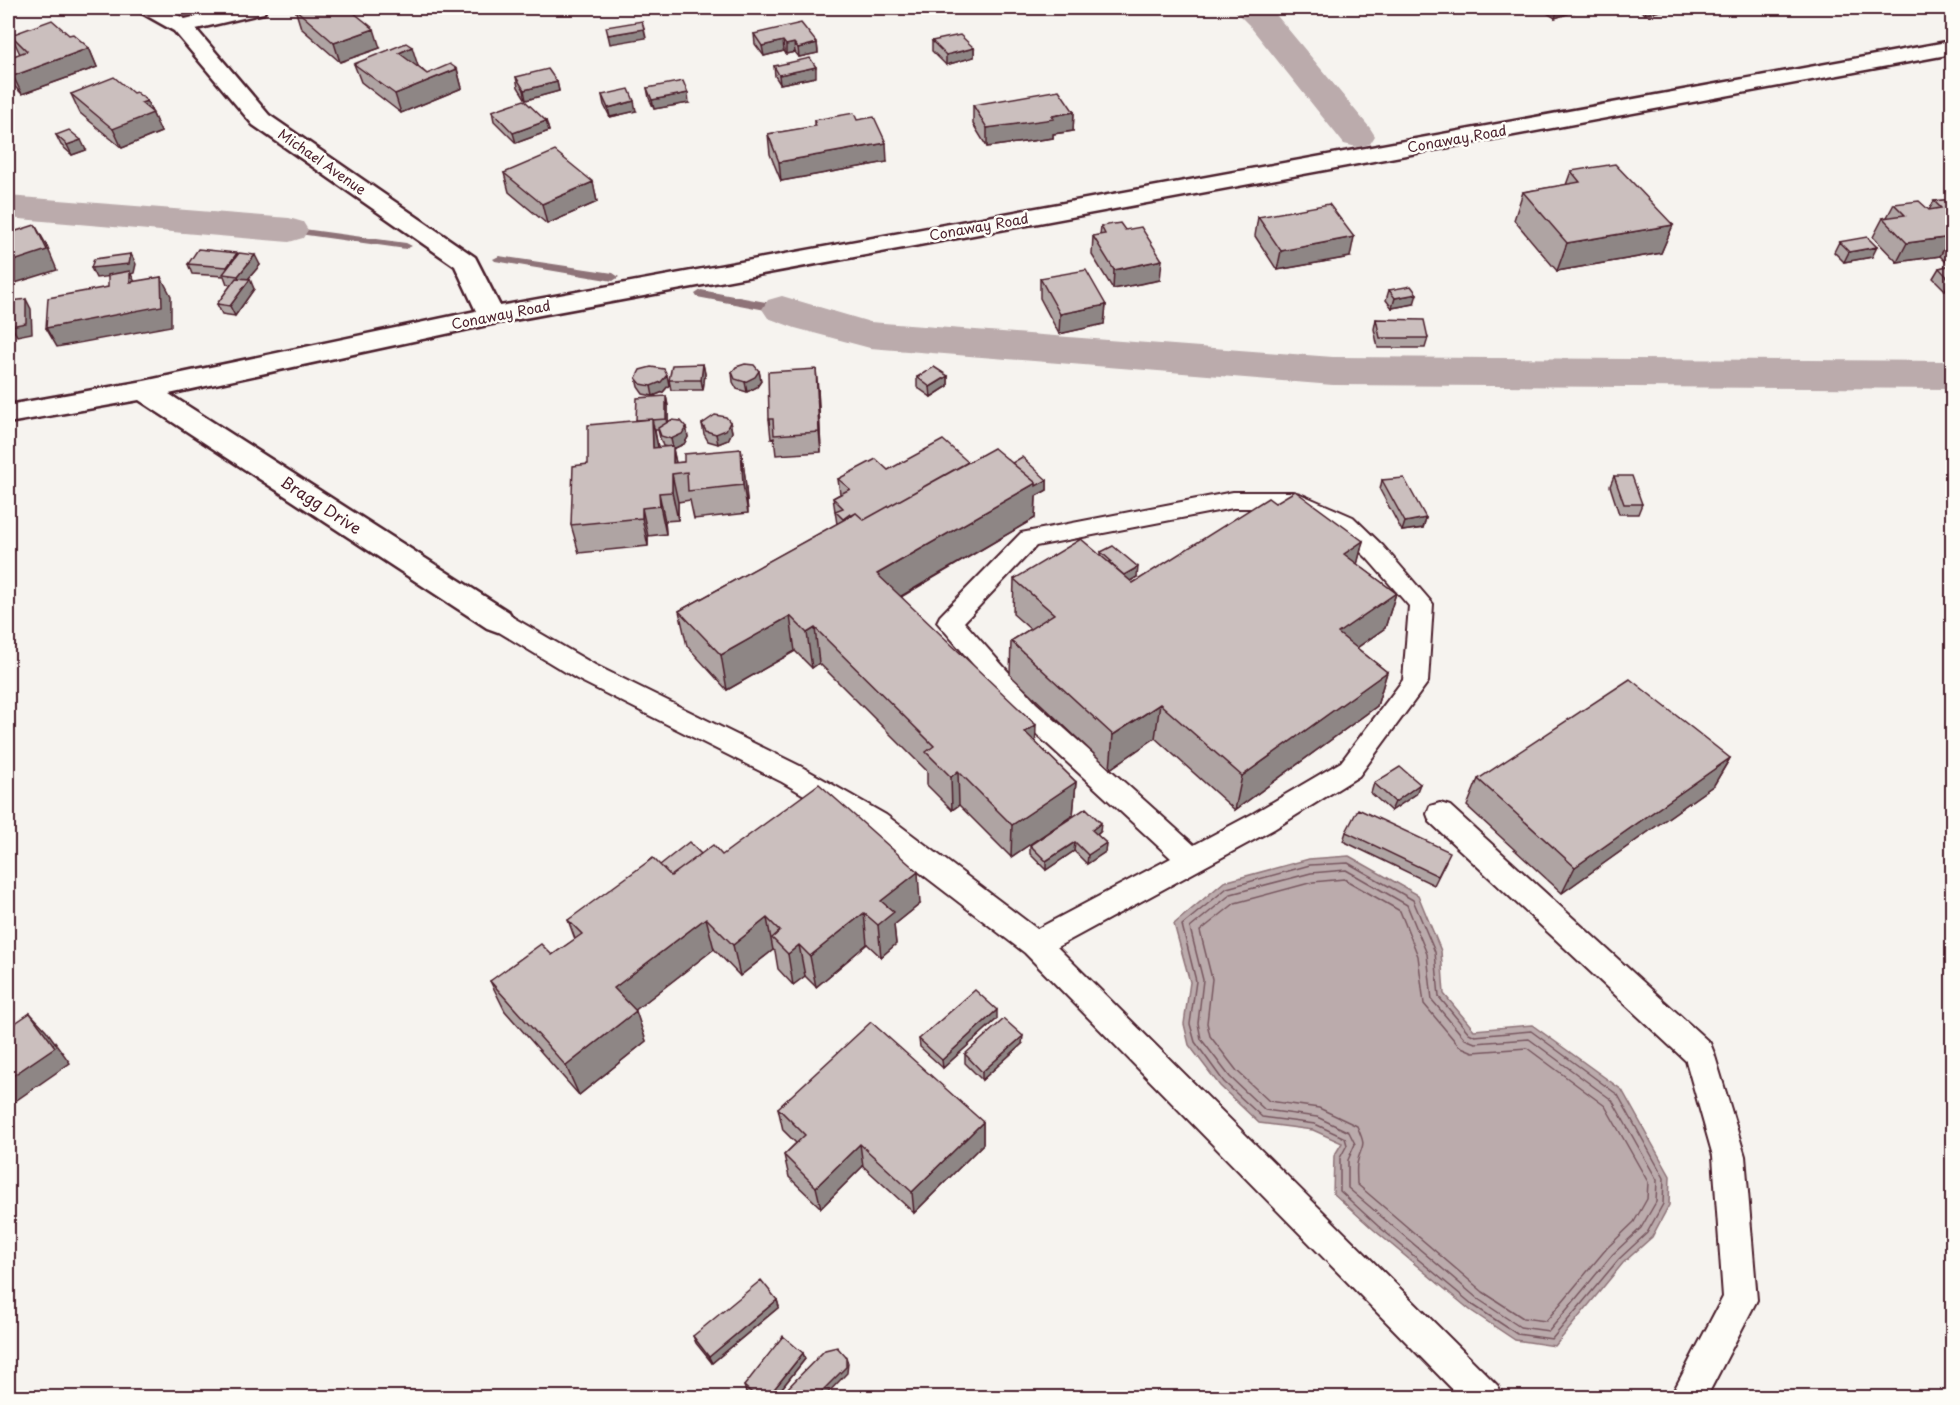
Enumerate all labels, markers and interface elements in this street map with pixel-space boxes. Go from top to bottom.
street label: Conaway Road [1406,119,1508,158]
street label: Michael Avenue [274,123,371,200]
street label: Conaway Road [928,207,1030,246]
street label: Conaway Road [450,295,552,334]
street label: Bragg Drive [276,469,367,539]

